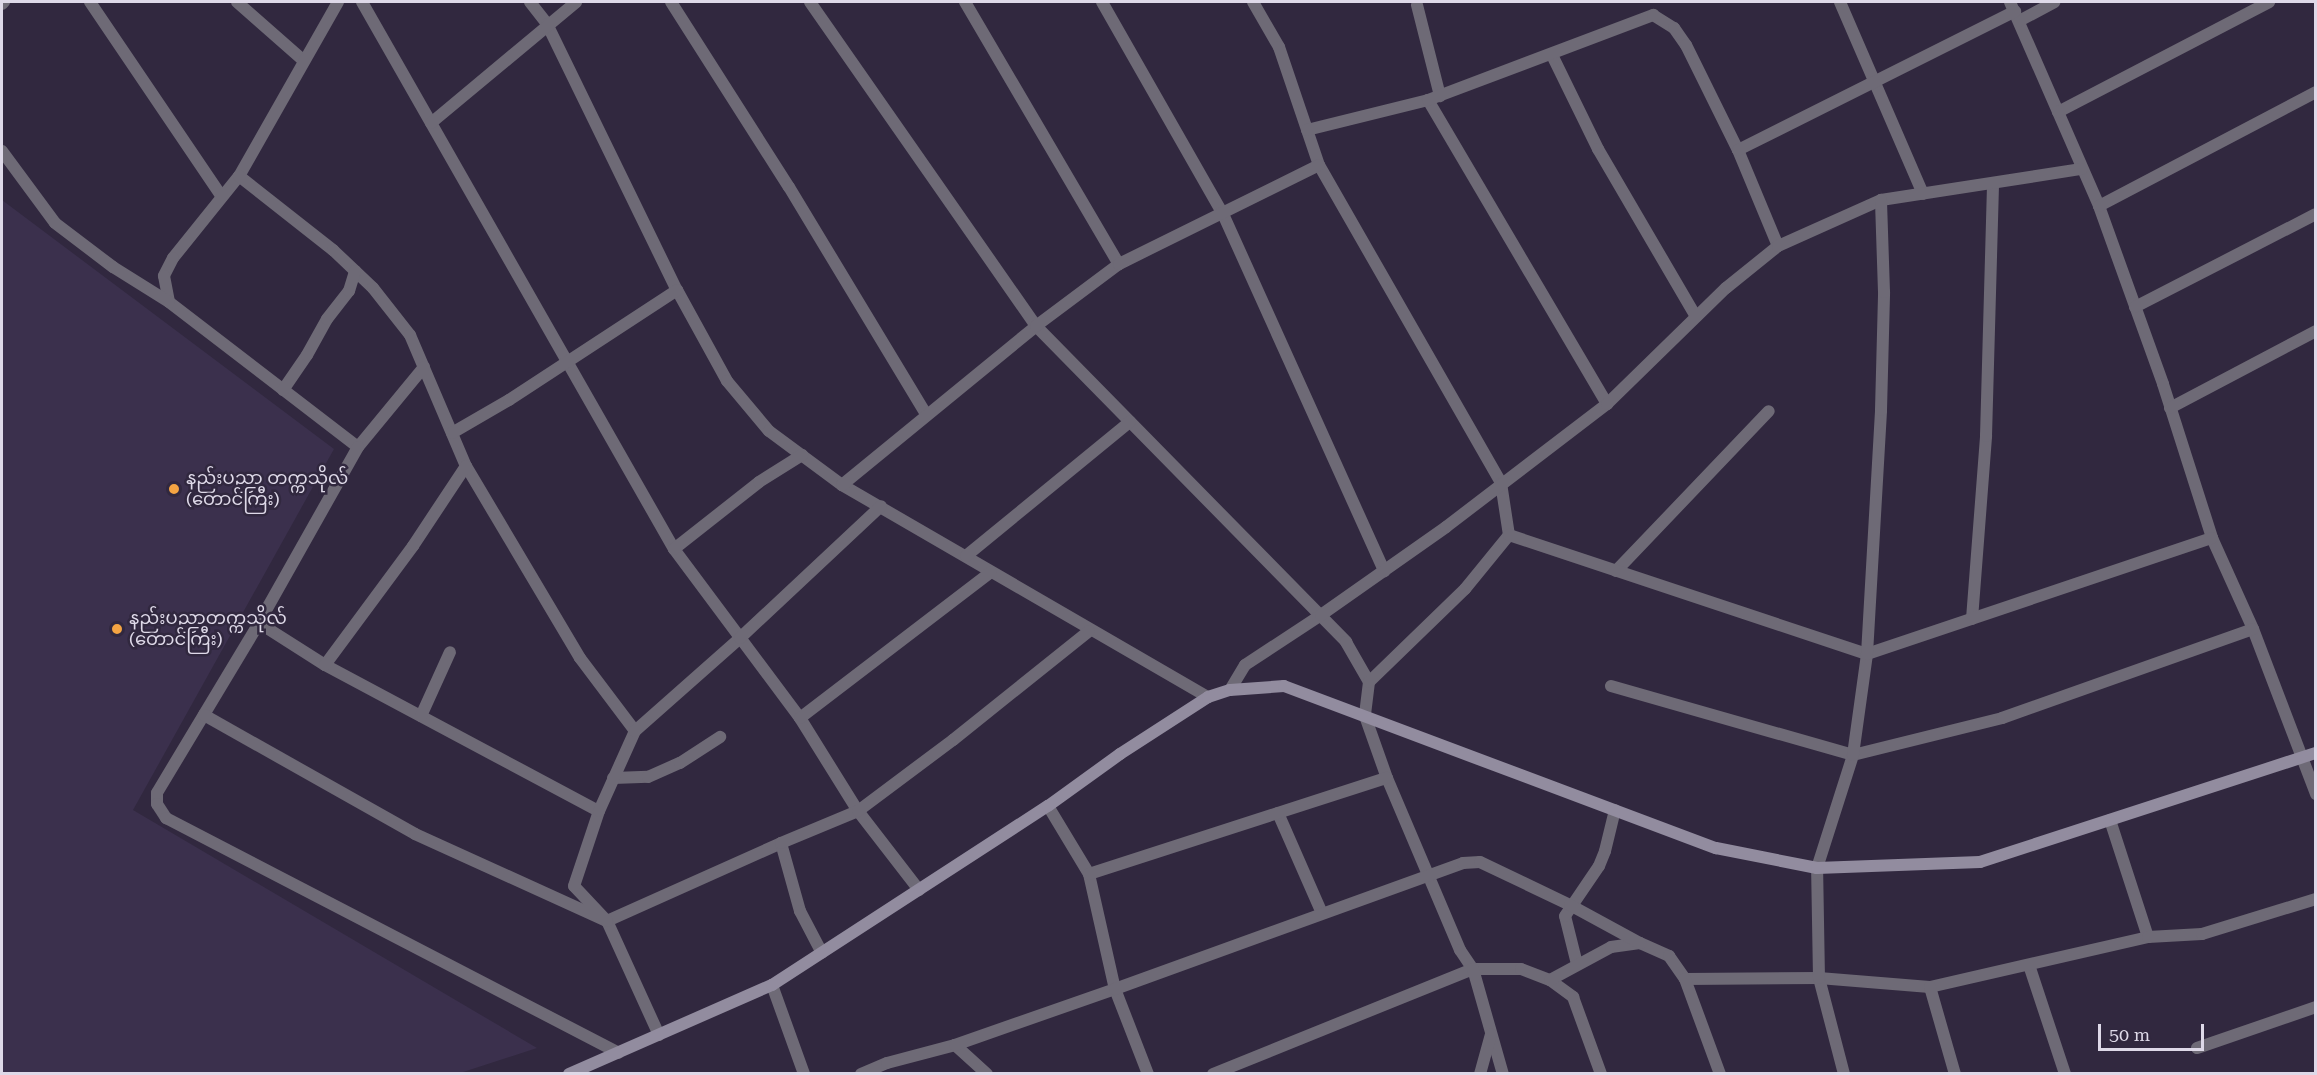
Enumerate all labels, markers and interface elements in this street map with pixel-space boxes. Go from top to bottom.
place label: နည်းပညာ တက္ကသိုလ် (တောင်ကြီး) [186,468,348,510]
marker: နည်းပညာ တက္ကသိုလ် (တောင်ကြီး) [167,482,181,496]
place label: နည်းပညာတက္ကသိုလ် (တောင်ကြီး) [129,608,287,650]
marker: နည်းပညာတက္ကသိုလ် (တောင်ကြီး) [110,622,124,636]
scale bar [2101,1012,2208,1050]
text: 50 m [2109,1024,2150,1045]

